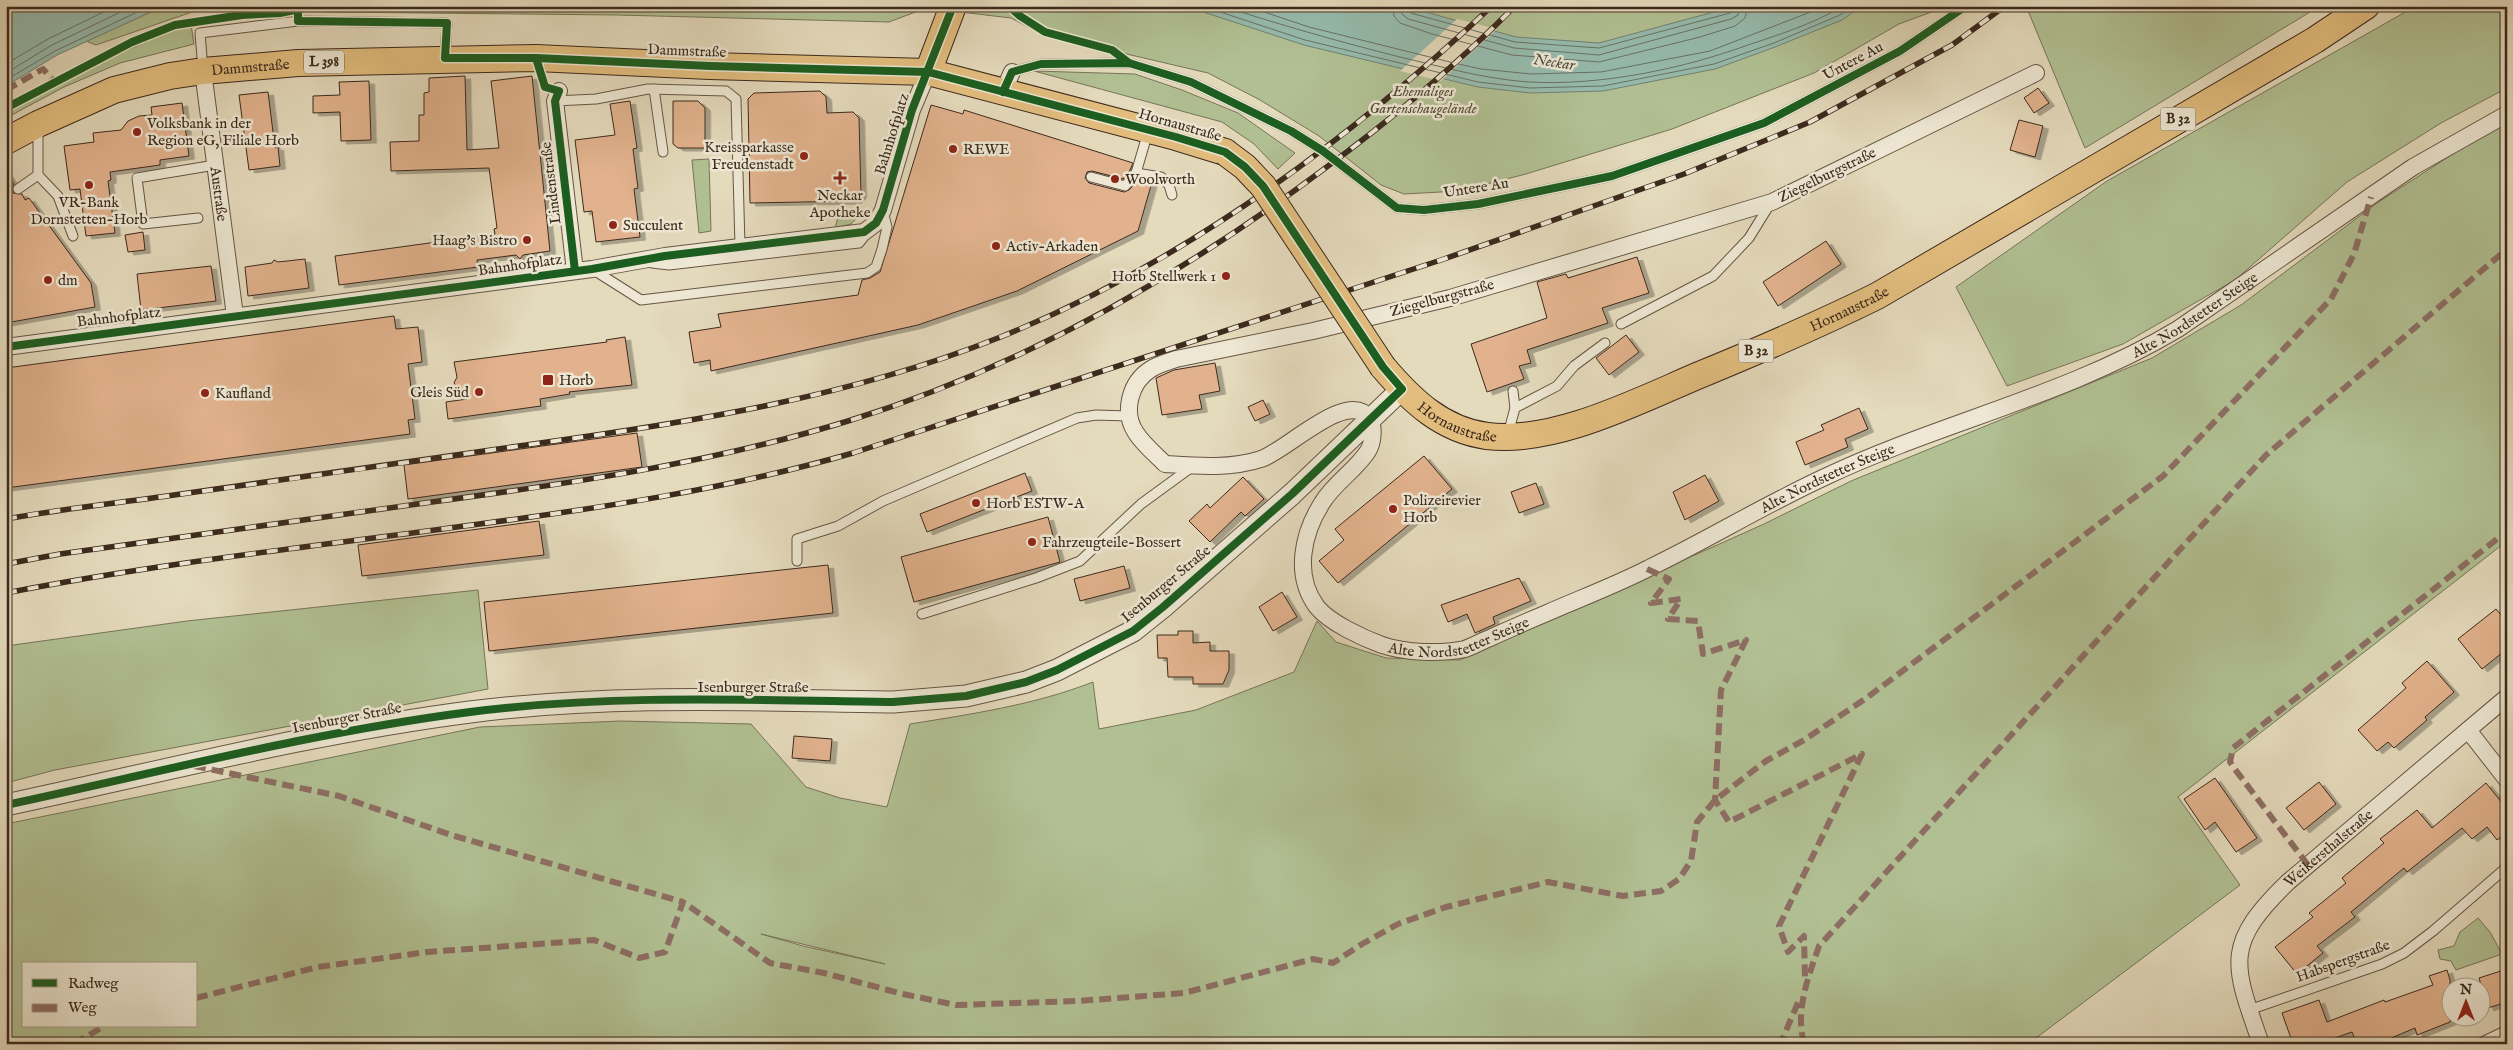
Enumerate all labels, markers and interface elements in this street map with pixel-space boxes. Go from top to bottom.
street label: Untere Au [1819,37,1887,85]
street label: Dammstraße [647,40,727,62]
water label: Neckar [1532,50,1578,76]
road number: L 398 [304,51,344,74]
street label: Dammstraße [210,54,290,80]
park label: Ehemaliges Gartenschaugelände [1369,82,1477,119]
street label: Bahnhofplatz [871,91,913,177]
street label: Hornaustraße [1136,104,1224,146]
road number: B 32 [2160,108,2196,130]
place label: Volksbank in der Region eG, Filiale Horb [146,114,299,150]
marker: Volksbank in der Region eG, Filiale Horb [131,126,143,138]
place label: Kreissparkasse Freudenstadt [704,138,794,174]
place label: REWE [963,140,1009,159]
street label: Lindenstraße [537,141,565,225]
marker: REWE [947,143,959,155]
street label: Ziegelburgstraße [1775,143,1879,207]
marker: Kreissparkasse Freudenstadt [798,150,810,162]
street label: Austraße [206,164,232,223]
place label: Woolworth [1125,170,1195,189]
marker: Neckar Apotheke [834,172,846,184]
marker: Woolworth [1109,173,1121,185]
street label: Untere Au [1442,173,1510,203]
marker: VR-Bank Dornstetten-Horb [83,179,95,191]
place label: Neckar Apotheke [808,186,871,222]
place label: VR-Bank Dornstetten-Horb [30,193,148,229]
place label: Succulent [623,216,683,235]
marker: Succulent [607,219,619,231]
place label: Haag's Bistro [432,231,517,250]
marker: Haag's Bistro [521,234,533,246]
place label: Activ-Arkaden [1005,237,1098,256]
marker: Activ-Arkaden [990,240,1002,252]
street label: Bahnhofplatz [477,250,563,280]
place label: Horb Stellwerk 1 [1112,267,1216,286]
street label: Alte Nordstetter Steige [2128,267,2261,363]
marker: Horb Stellwerk 1 [1220,270,1232,282]
place label: dm [58,271,78,290]
marker: dm [42,274,54,286]
street label: Ziegelburgstraße [1388,275,1496,321]
street label: Hornaustraße [1807,282,1892,336]
street label: Bahnhofplatz [76,302,162,332]
road number: B 32 [1738,340,1774,362]
place label: Horb [559,371,593,390]
marker: Horb [541,373,555,387]
place label: Gleis Süd [410,383,470,402]
place label: Kaufland [215,384,272,403]
marker: Gleis Süd [473,386,485,398]
marker: Kaufland [199,387,211,399]
street label: Hornaustraße [1413,397,1498,446]
street label: Alte Nordstetter Steige [1756,439,1897,518]
place label: Polizeirevier Horb [1403,491,1481,527]
place label: Horb ESTW-A [986,494,1085,513]
marker: Horb ESTW-A [970,497,982,509]
marker: Polizeirevier Horb [1387,503,1399,515]
place label: Fahrzeugteile-Bossert [1042,533,1181,552]
marker: Fahrzeugteile-Bossert [1026,536,1038,548]
street label: Isenburger Straße [1117,541,1215,627]
street label: Alte Nordstetter Steige [1386,612,1532,662]
street label: Isenburger Straße [697,678,809,697]
street label: Isenburger Straße [291,698,403,738]
street label: Weikersthalstraße [2280,805,2377,891]
street label: Habspergstraße [2294,935,2393,987]
legend [22,962,198,1028]
text: Radweg [68,974,119,993]
north arrow [2440,978,2490,1028]
text: N [2459,981,2472,999]
text: Weg [68,998,97,1017]

